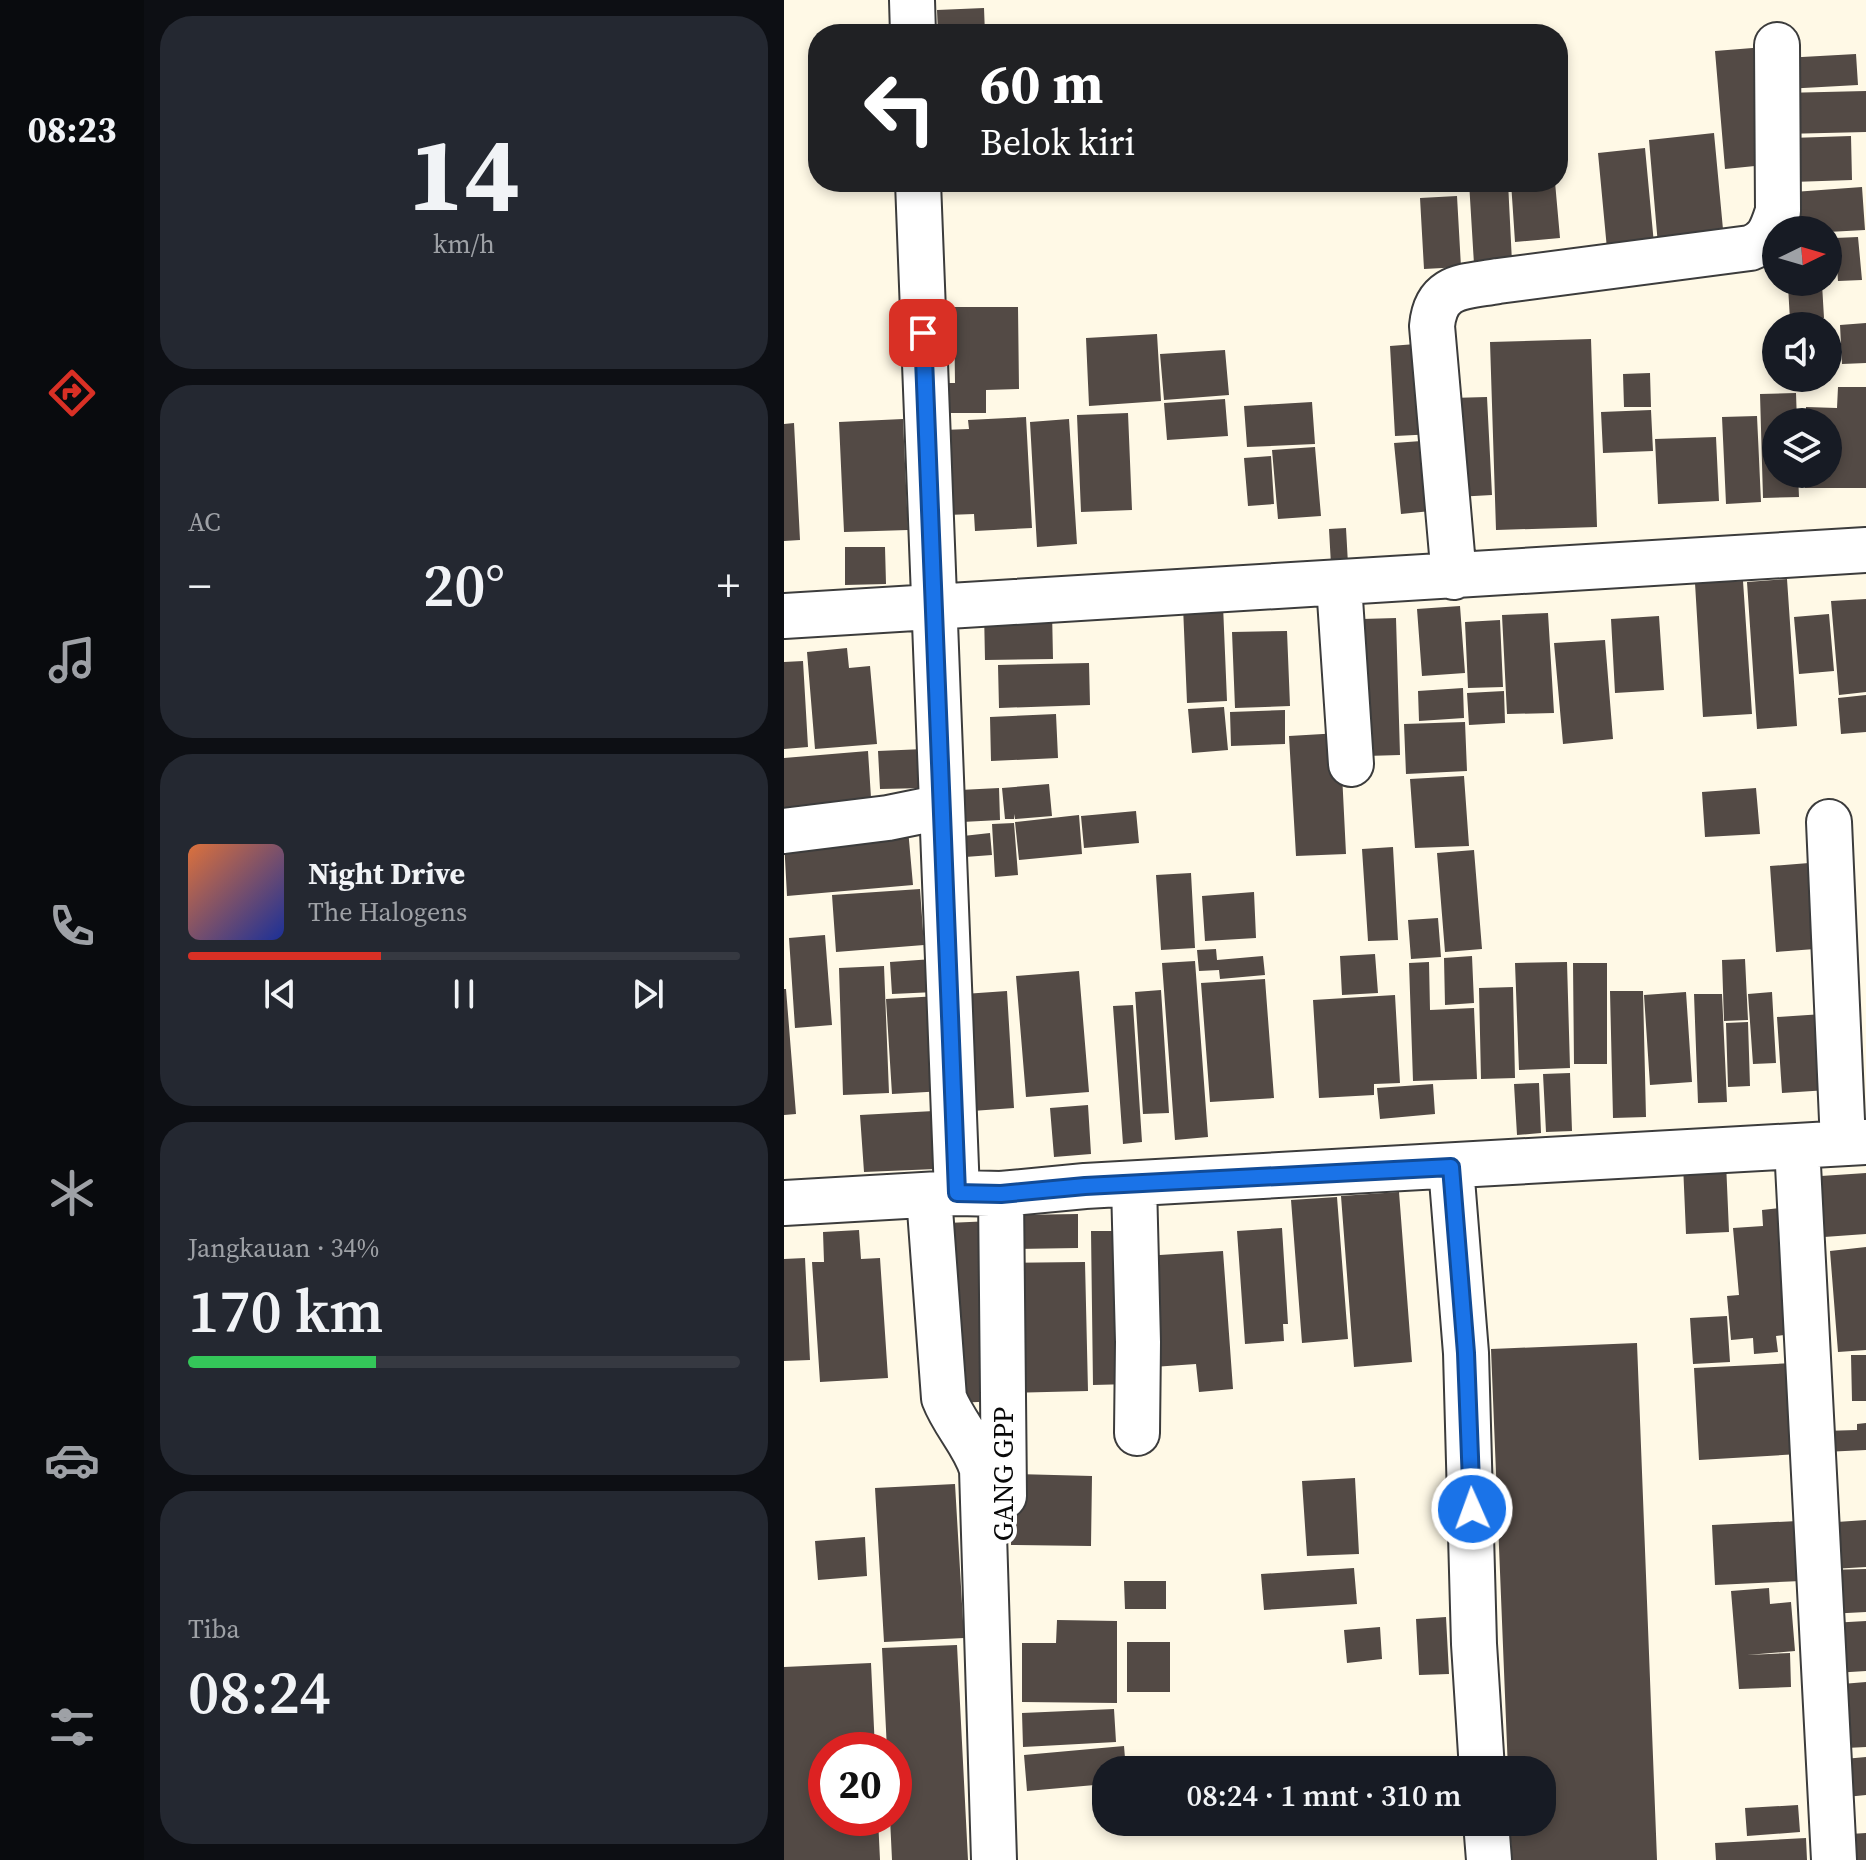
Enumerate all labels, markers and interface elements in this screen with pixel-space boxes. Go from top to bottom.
text: 60 m [980,45,1103,122]
icon: left [848,56,952,160]
text: 14 [408,102,520,245]
text: 08:23 [28,105,116,154]
text: Belok kiri [980,118,1135,167]
north arrow [1762,216,1842,296]
map controls [1762,216,1842,488]
text: km/h [433,226,495,262]
pin [889,299,957,367]
icon: arrive [901,311,945,355]
button: sound [1762,312,1842,392]
icon: directions [44,365,100,421]
button: layers [1762,408,1842,488]
text: AC [188,504,221,540]
text: 20° [423,544,505,626]
text: − [188,555,211,616]
text: + [717,555,740,616]
icon: music [44,632,100,688]
text: Night Drive [308,853,465,894]
text: The Halogens [308,894,467,930]
icon: phone [44,898,100,954]
icon: previous [258,972,302,1016]
icon: pause [442,972,486,1016]
icon: next [626,972,670,1016]
icon: climate [44,1165,100,1221]
text: Jangkauan · 34% [188,1230,379,1266]
text: 170 km [188,1270,384,1352]
street label: GANG GPP [984,1407,1022,1541]
icon: car [44,1432,100,1488]
position arrow [1430,1467,1514,1551]
text: Tiba [188,1611,240,1647]
text: 08:24 [188,1651,331,1733]
icon: filters [44,1699,100,1755]
speed limit sign: 20 [808,1732,912,1836]
text: 08:24 · 1 mnt · 310 m [1187,1775,1461,1816]

